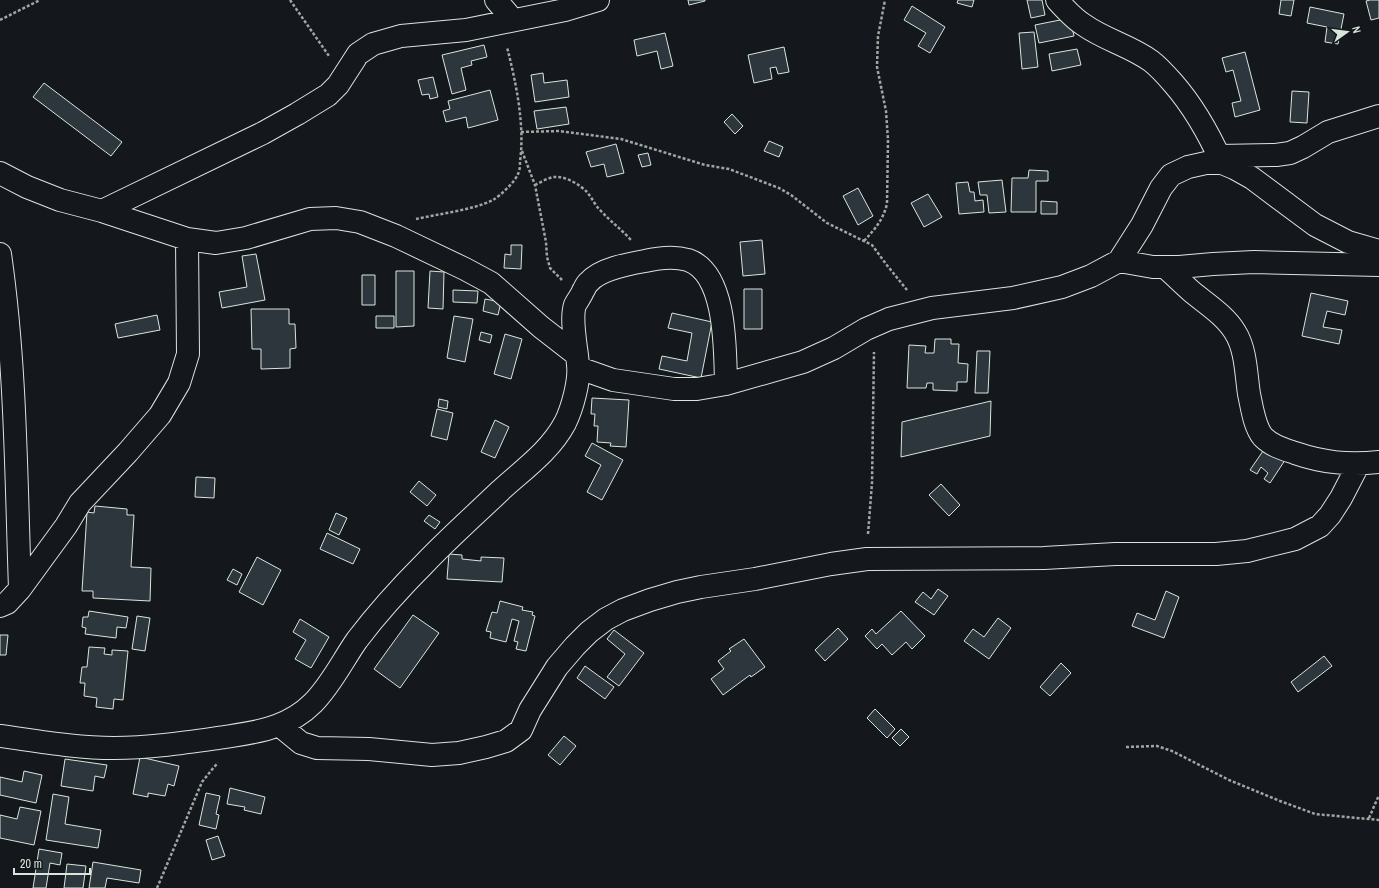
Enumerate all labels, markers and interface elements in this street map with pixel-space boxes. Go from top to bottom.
north arrow [1327,12,1367,52]
text: N [1349,25,1364,34]
scale bar [14,850,90,876]
text: 20 m [20,856,42,872]

